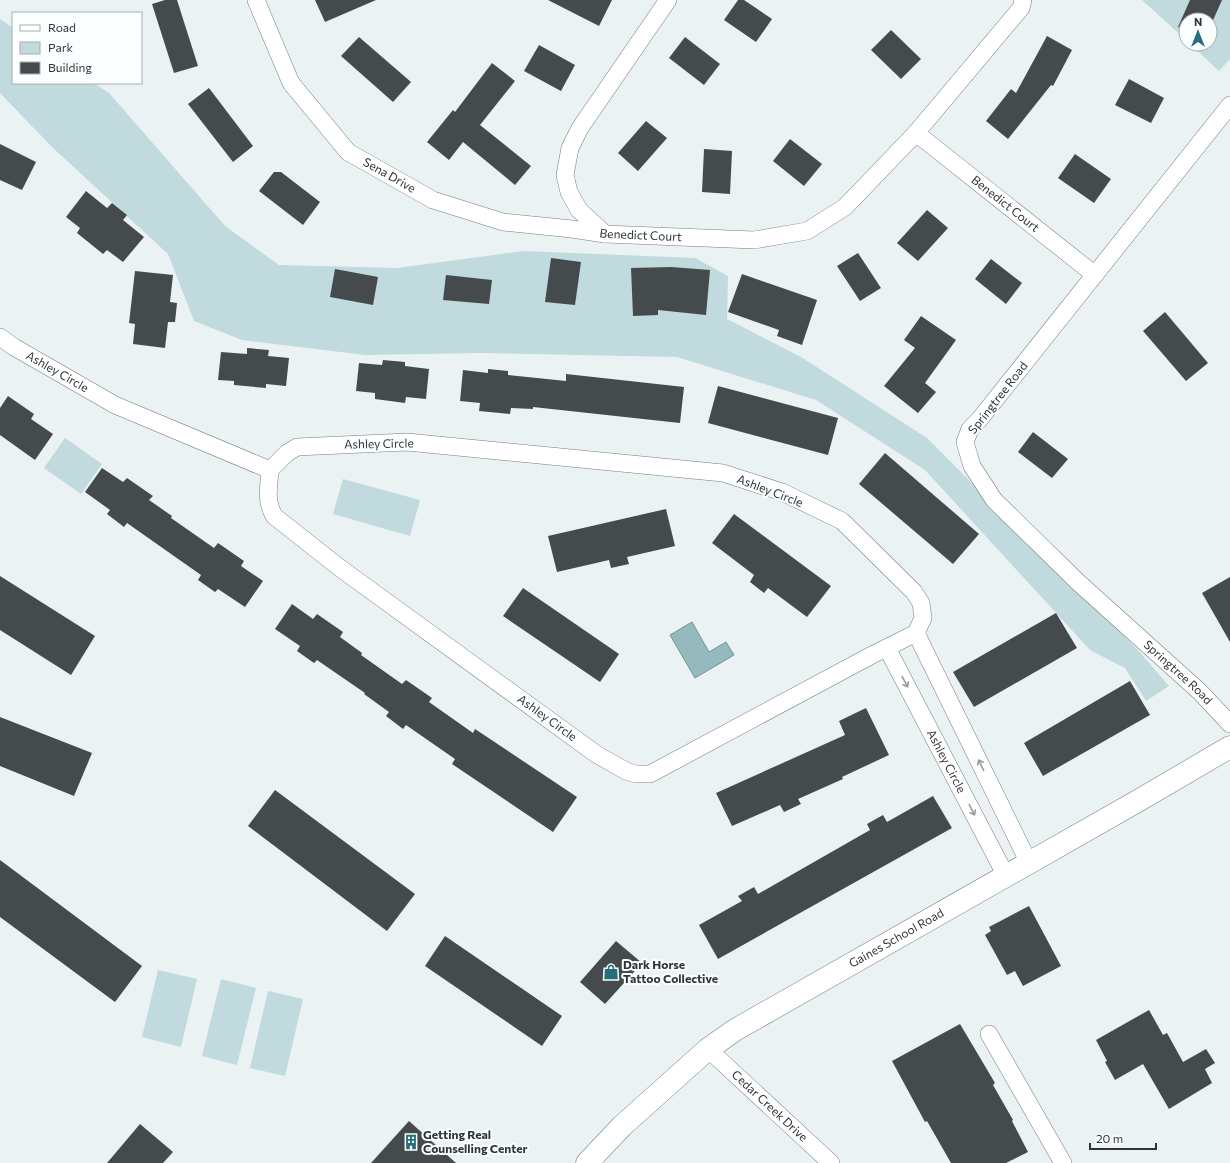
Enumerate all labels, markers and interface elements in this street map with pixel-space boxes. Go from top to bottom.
legend [12,12,142,84]
north arrow [1178,12,1218,52]
text: N [1194,15,1202,28]
text: Road [48,20,76,34]
text: Park [48,40,74,54]
text: Building [48,60,92,74]
street label: Sena Drive [361,154,418,195]
street label: Benedict Court [969,172,1043,234]
street label: Benedict Court [599,225,682,243]
street label: Ashley Circle [24,348,91,394]
street label: Springtree Road [965,358,1030,436]
street label: Ashley Circle [344,435,414,451]
street label: Ashley Circle [735,471,805,509]
street label: Springtree Road [1141,637,1216,707]
one-way arrow [902,676,909,688]
street label: Ashley Circle [515,691,580,743]
street label: Ashley Circle [925,727,969,795]
one-way arrow [976,759,984,771]
one-way arrow [969,804,976,816]
street label: Gaines School Road [846,905,946,970]
place label: Dark Horse Tattoo Collective [623,957,718,985]
shop icon: Dark Horse Tattoo Collective [602,963,620,981]
street label: Cedar Creek Drive [729,1067,811,1144]
scale bar [1090,1125,1156,1151]
place label: Getting Real Counselling Center [423,1127,528,1155]
text: 20 m [1096,1131,1123,1145]
building icon: Getting Real Counselling Center [402,1133,420,1151]

